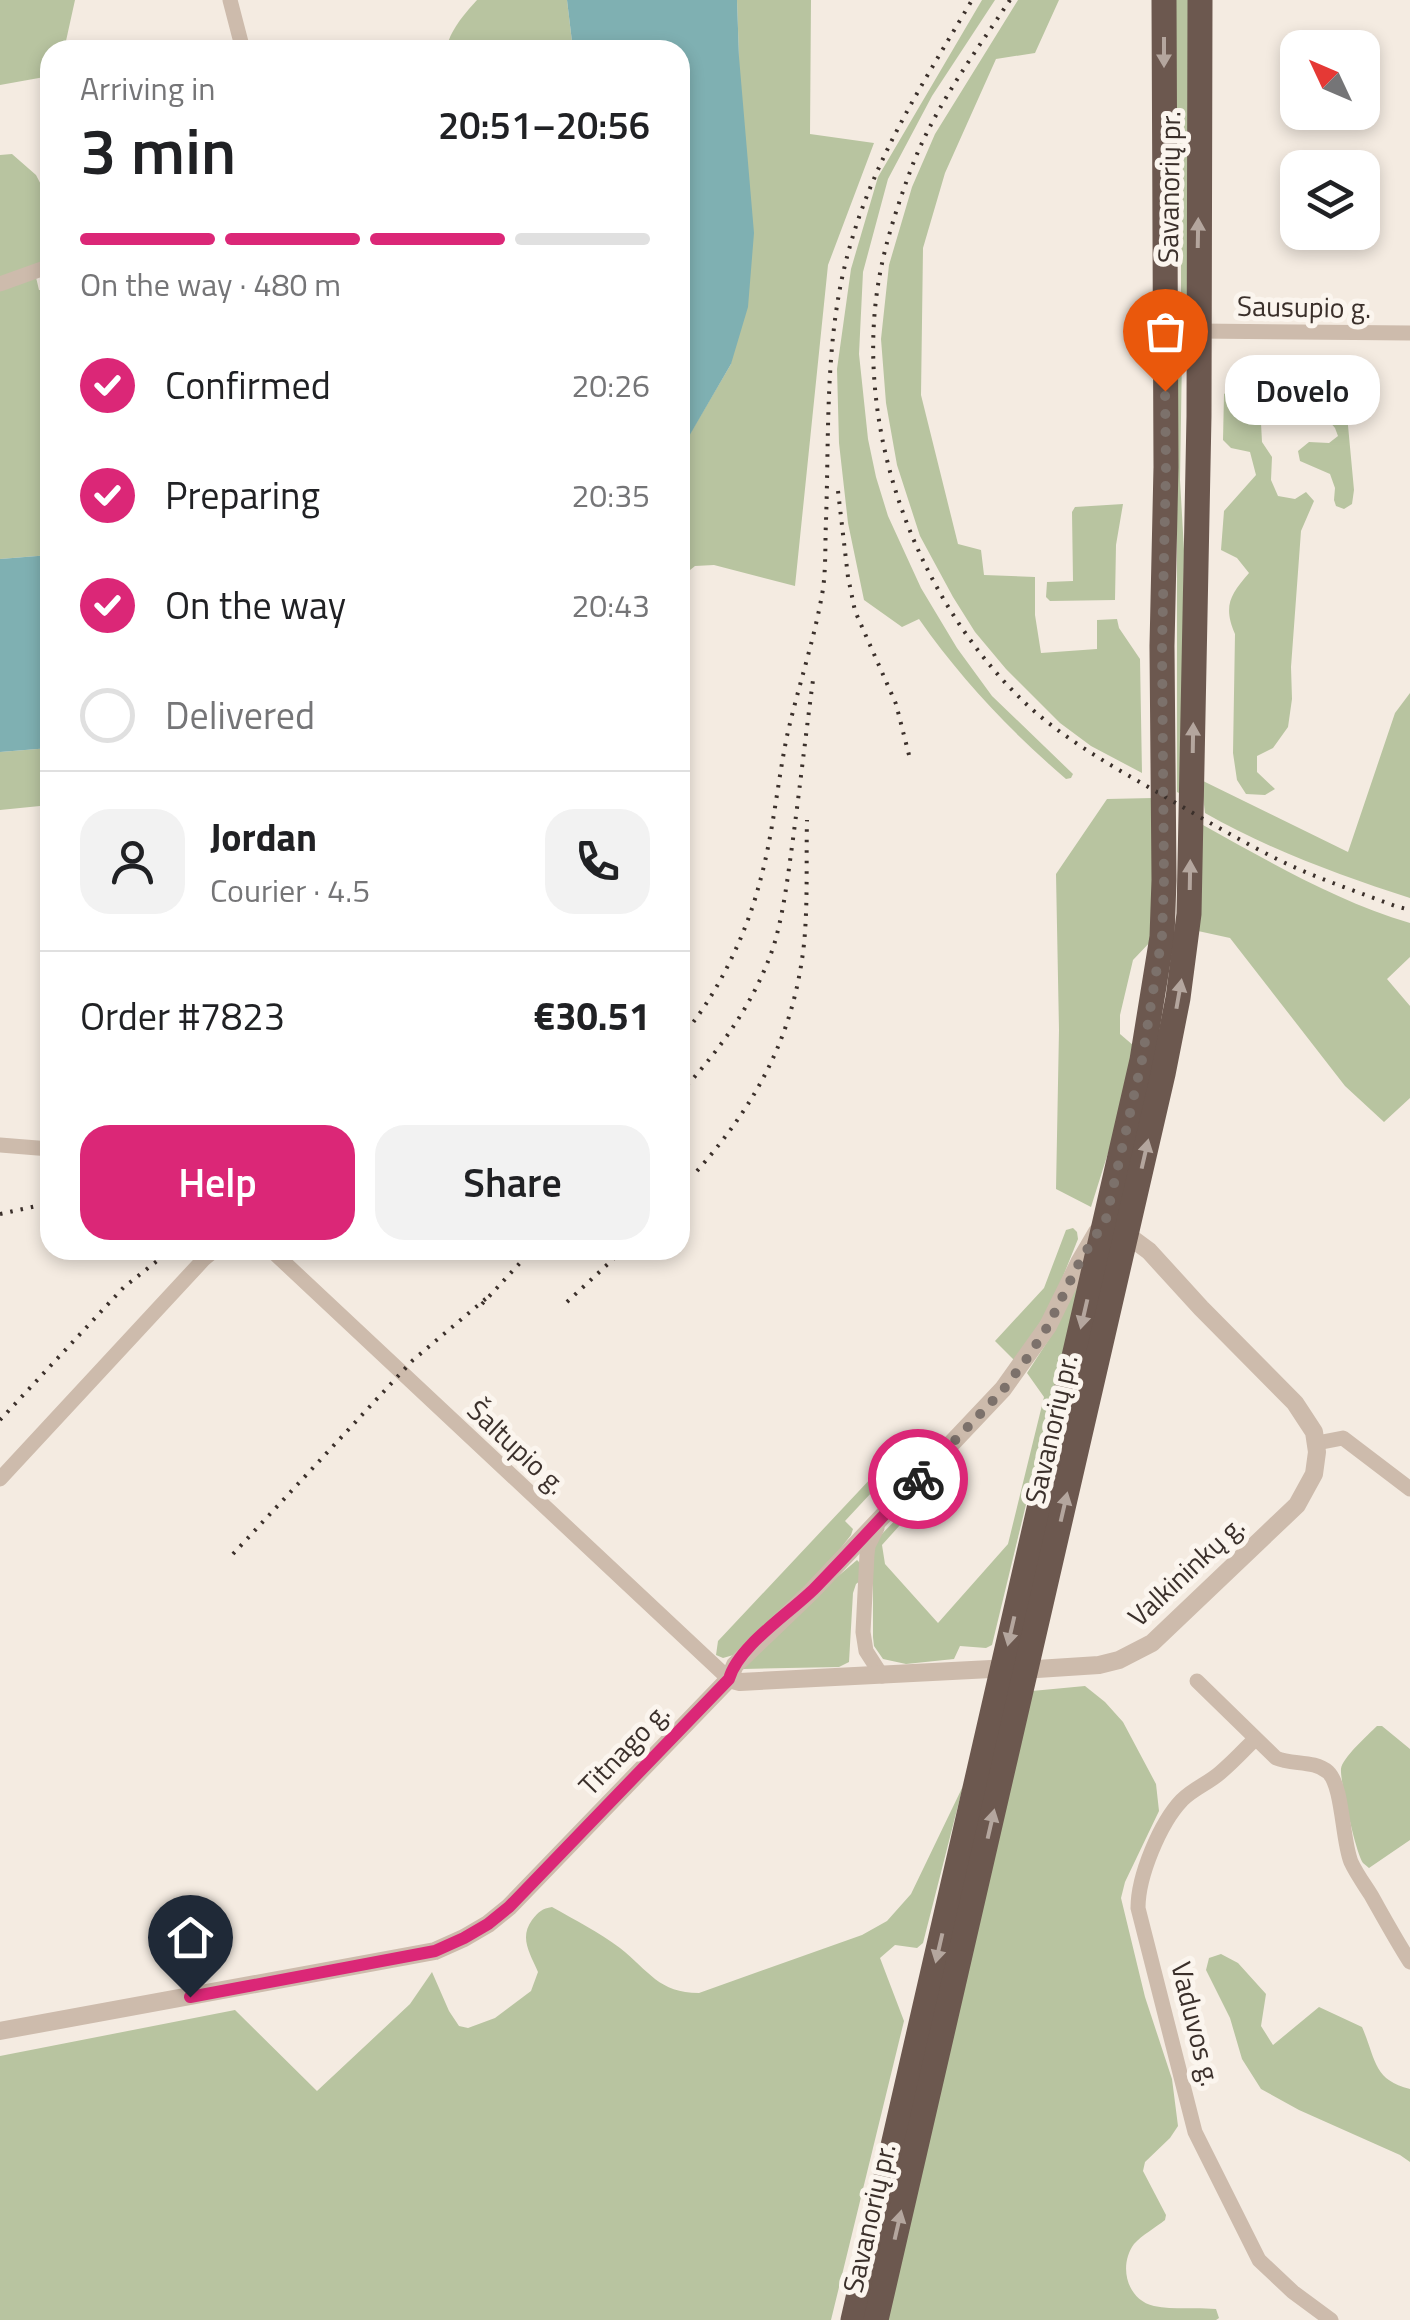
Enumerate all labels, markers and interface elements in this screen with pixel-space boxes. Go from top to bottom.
north arrow [1280,30,1380,130]
map controls [1280,30,1380,250]
one-way arrow [1157,36,1173,68]
text: Arriving in [80,64,216,112]
text: 20:51–20:56 [438,96,650,154]
text: 3 min [80,100,236,199]
street label: Savanorių pr. [1146,111,1191,263]
button: layers [1280,150,1380,250]
one-way arrow [1191,217,1207,249]
text: On the way · 480 m [80,260,341,308]
street label: Sausupio g. [1237,284,1371,329]
pin [1123,289,1208,392]
icon: bag [1138,304,1193,359]
text: Confirmed [165,356,331,414]
callout: Dovelo [1225,356,1380,426]
icon: check [80,358,135,413]
text: 20:26 [571,361,650,409]
text: Dovelo [1256,366,1349,414]
text: Preparing [165,466,320,524]
icon: check [80,468,135,523]
text: 20:35 [571,471,650,519]
text: On the way [165,576,346,634]
icon: check [80,578,135,633]
text: 20:43 [571,581,650,629]
text: Delivered [165,686,315,744]
one-way arrow [1185,722,1201,754]
text: Jordan [210,808,317,866]
button: person [80,809,185,914]
button: phone [545,809,650,914]
one-way arrow [1182,858,1198,890]
text: Courier · 4.5 [210,866,370,914]
one-way arrow [1171,978,1187,1010]
text: Order #7823 [80,987,285,1045]
text: €30.51 [534,987,650,1045]
button: Help [80,1125,355,1240]
button: Share [375,1125,650,1240]
one-way arrow [1138,1138,1153,1169]
one-way arrow [1076,1299,1091,1330]
street label: Savanorių pr. [1012,1350,1089,1508]
street label: Šaltupio g. [458,1389,577,1504]
courier [868,1429,968,1529]
icon: bike [891,1452,946,1507]
one-way arrow [1056,1491,1072,1522]
street label: Valkininkų g. [1117,1505,1254,1636]
one-way arrow [1003,1616,1018,1647]
street label: Titnago g. [568,1692,679,1805]
one-way arrow [984,1808,999,1839]
pin [148,1895,233,1998]
icon: home [163,1910,218,1965]
one-way arrow [931,1932,946,1963]
street label: Vaduvos g. [1160,1957,1233,2091]
street label: Savanorių pr. [830,2139,907,2297]
one-way arrow [891,2209,906,2240]

